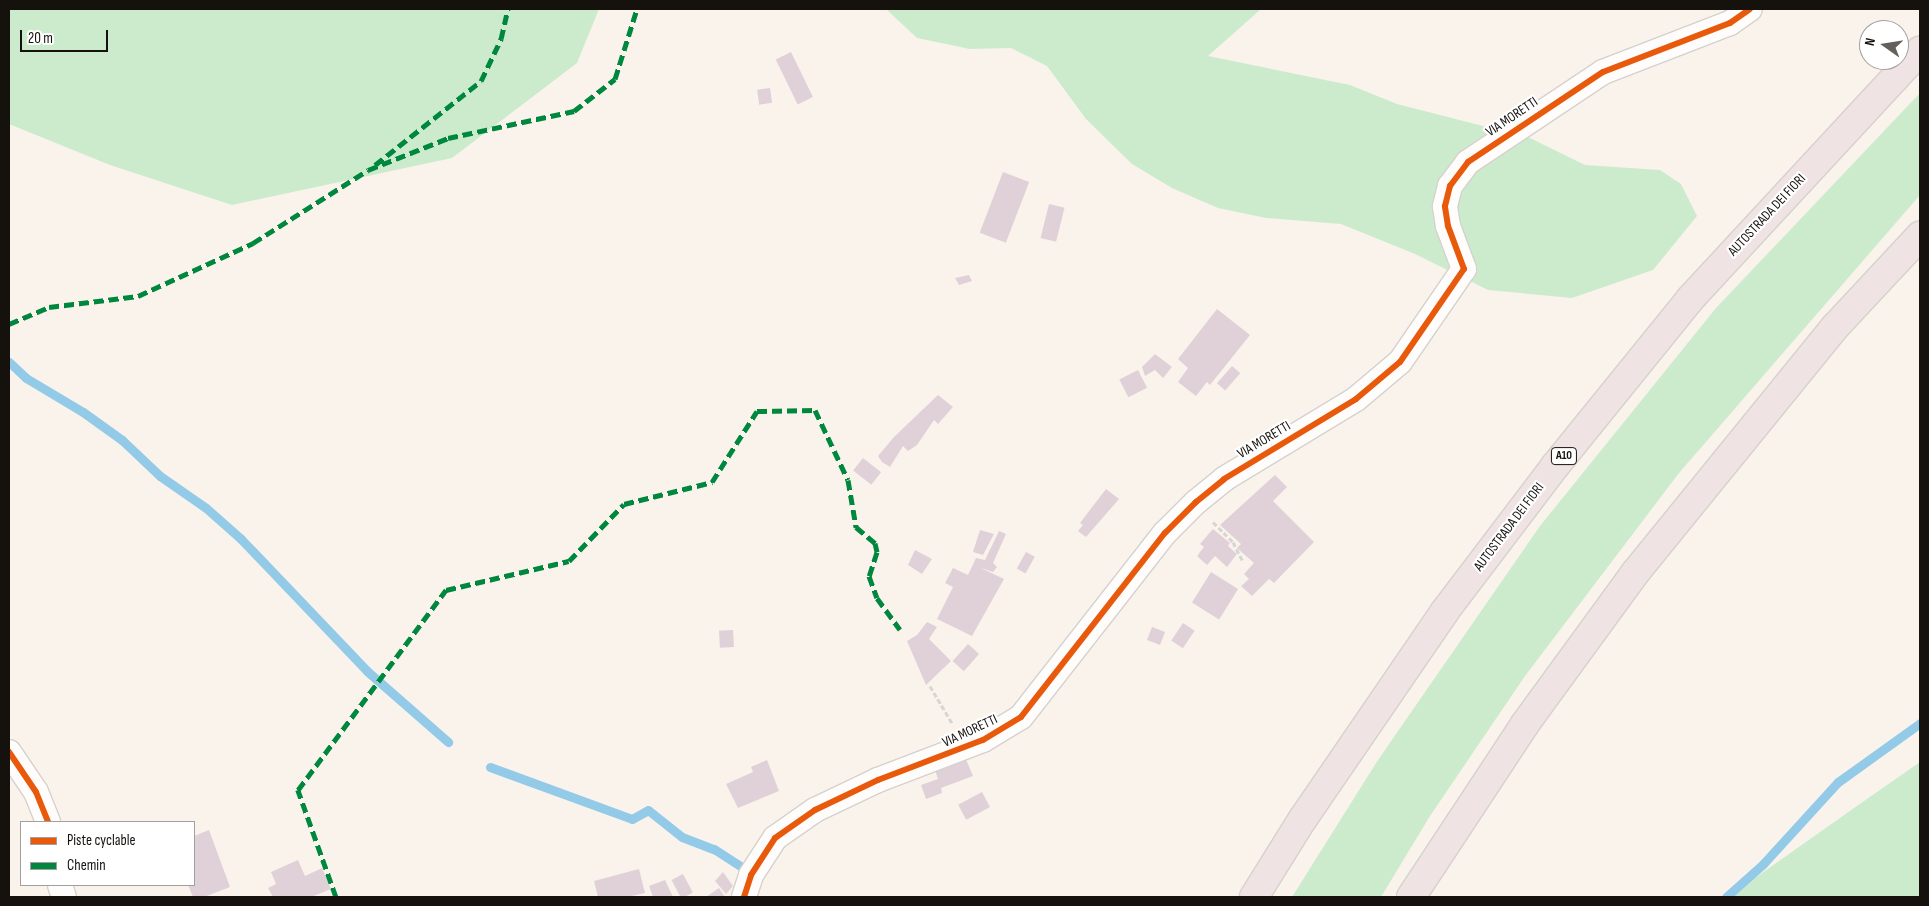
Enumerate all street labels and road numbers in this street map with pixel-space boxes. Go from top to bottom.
street label: VIA MORETTI [1483,94,1541,140]
street label: AUTOSTRADA DEI FIORI [1725,170,1809,260]
street label: VIA MORETTI [1234,418,1294,462]
road number: A10 [1550,446,1578,466]
street label: AUTOSTRADA DEI FIORI [1470,480,1548,574]
street label: VIA MORETTI [940,711,1000,751]

